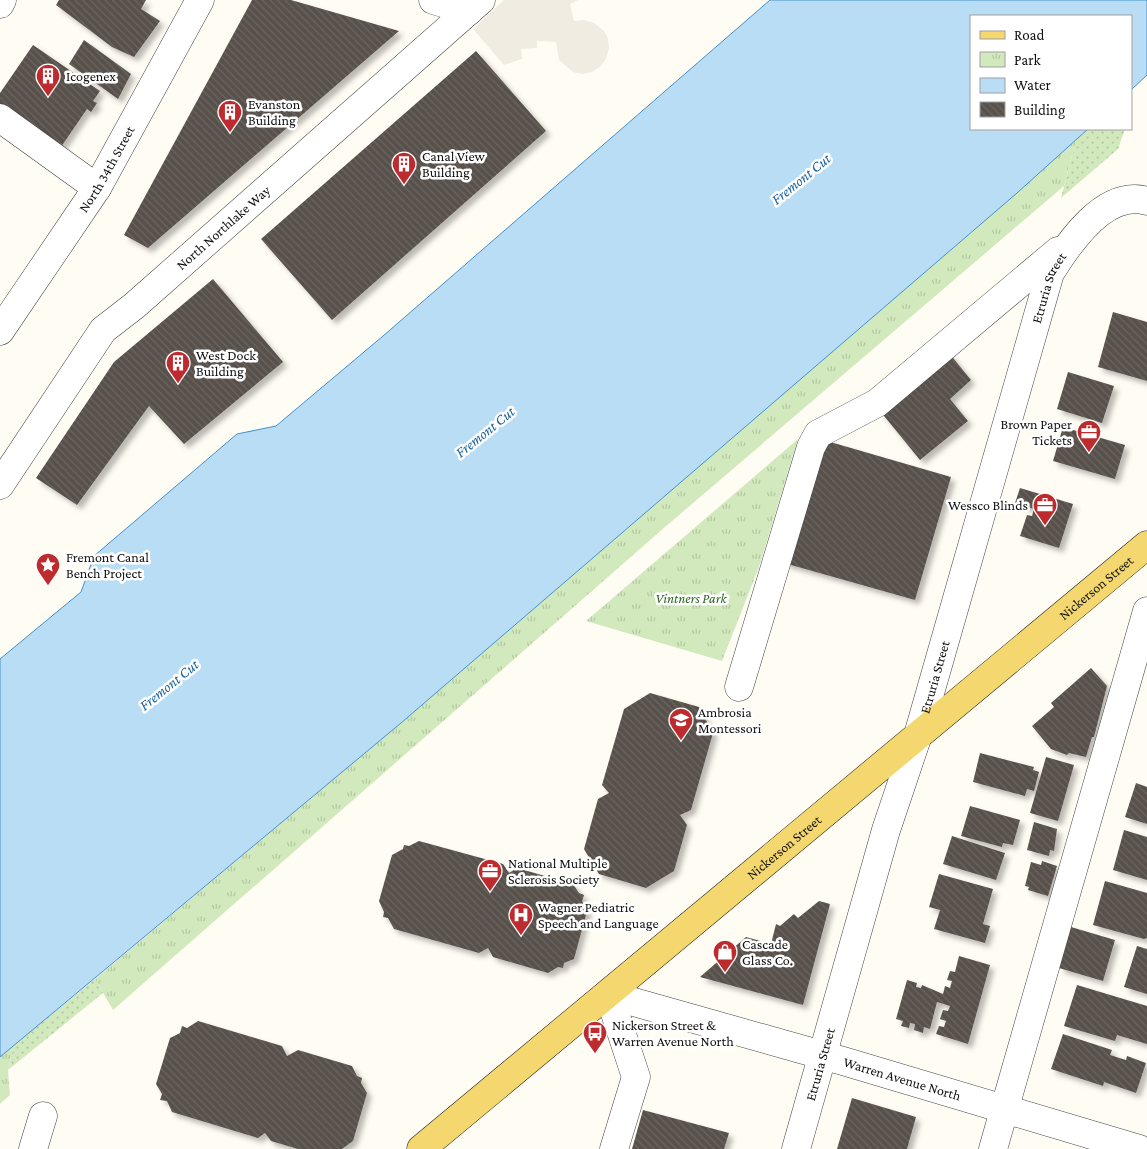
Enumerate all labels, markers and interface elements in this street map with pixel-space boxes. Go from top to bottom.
legend [970,15,1132,130]
text: Road [1014,27,1045,43]
text: Park [1014,52,1041,68]
building icon: Icogenex [35,63,61,97]
place label: Icogenex [66,68,116,84]
text: Water [1014,77,1051,93]
place label: Evanston Building [248,96,301,128]
building icon: Evanston Building [217,99,243,133]
text: Building [1014,102,1065,119]
street label: North 34th Street [75,123,138,215]
place label: Canal View Building [422,148,486,180]
water label: Fremont Cut [768,150,834,208]
building icon: Canal View Building [391,151,417,185]
street label: North Northlake Way [173,182,274,273]
street label: Etruria Street [1028,249,1069,325]
place label: West Dock Building [196,347,256,379]
building icon: West Dock Building [165,350,191,384]
water label: Fremont Cut [452,403,518,461]
place label: Brown Paper Tickets [1001,416,1072,448]
office icon: Brown Paper Tickets [1076,419,1102,453]
office icon: Wessco Blinds [1032,492,1058,526]
place label: Wessco Blinds [948,497,1028,513]
place label: Fremont Canal Bench Project [66,549,149,582]
place icon: Fremont Canal Bench Project [35,552,61,586]
street label: Nickerson Street [1056,552,1137,623]
park label: Vintners Park [655,590,727,606]
street label: Etruria Street [917,638,953,715]
water label: Fremont Cut [136,656,202,714]
place label: Ambrosia Montessori [698,704,762,736]
school or university icon: Ambrosia Montessori [668,707,694,741]
street label: Nickerson Street [743,811,824,883]
place label: National Multiple Sclerosis Society [508,855,607,887]
office icon: National Multiple Sclerosis Society [477,858,503,892]
place label: Wagner Pediatric Speech and Language [538,899,659,931]
hospital icon: Wagner Pediatric Speech and Language [508,902,534,936]
place label: Cascade Glass Co. [742,936,793,968]
shop icon: Cascade Glass Co. [712,939,738,973]
place label: Nickerson Street & Warren Avenue North [612,1017,734,1049]
bus stop icon: Nickerson Street & Warren Avenue North [582,1020,608,1054]
street label: Etruria Street [802,1026,838,1103]
street label: Warren Avenue North [842,1054,963,1104]

